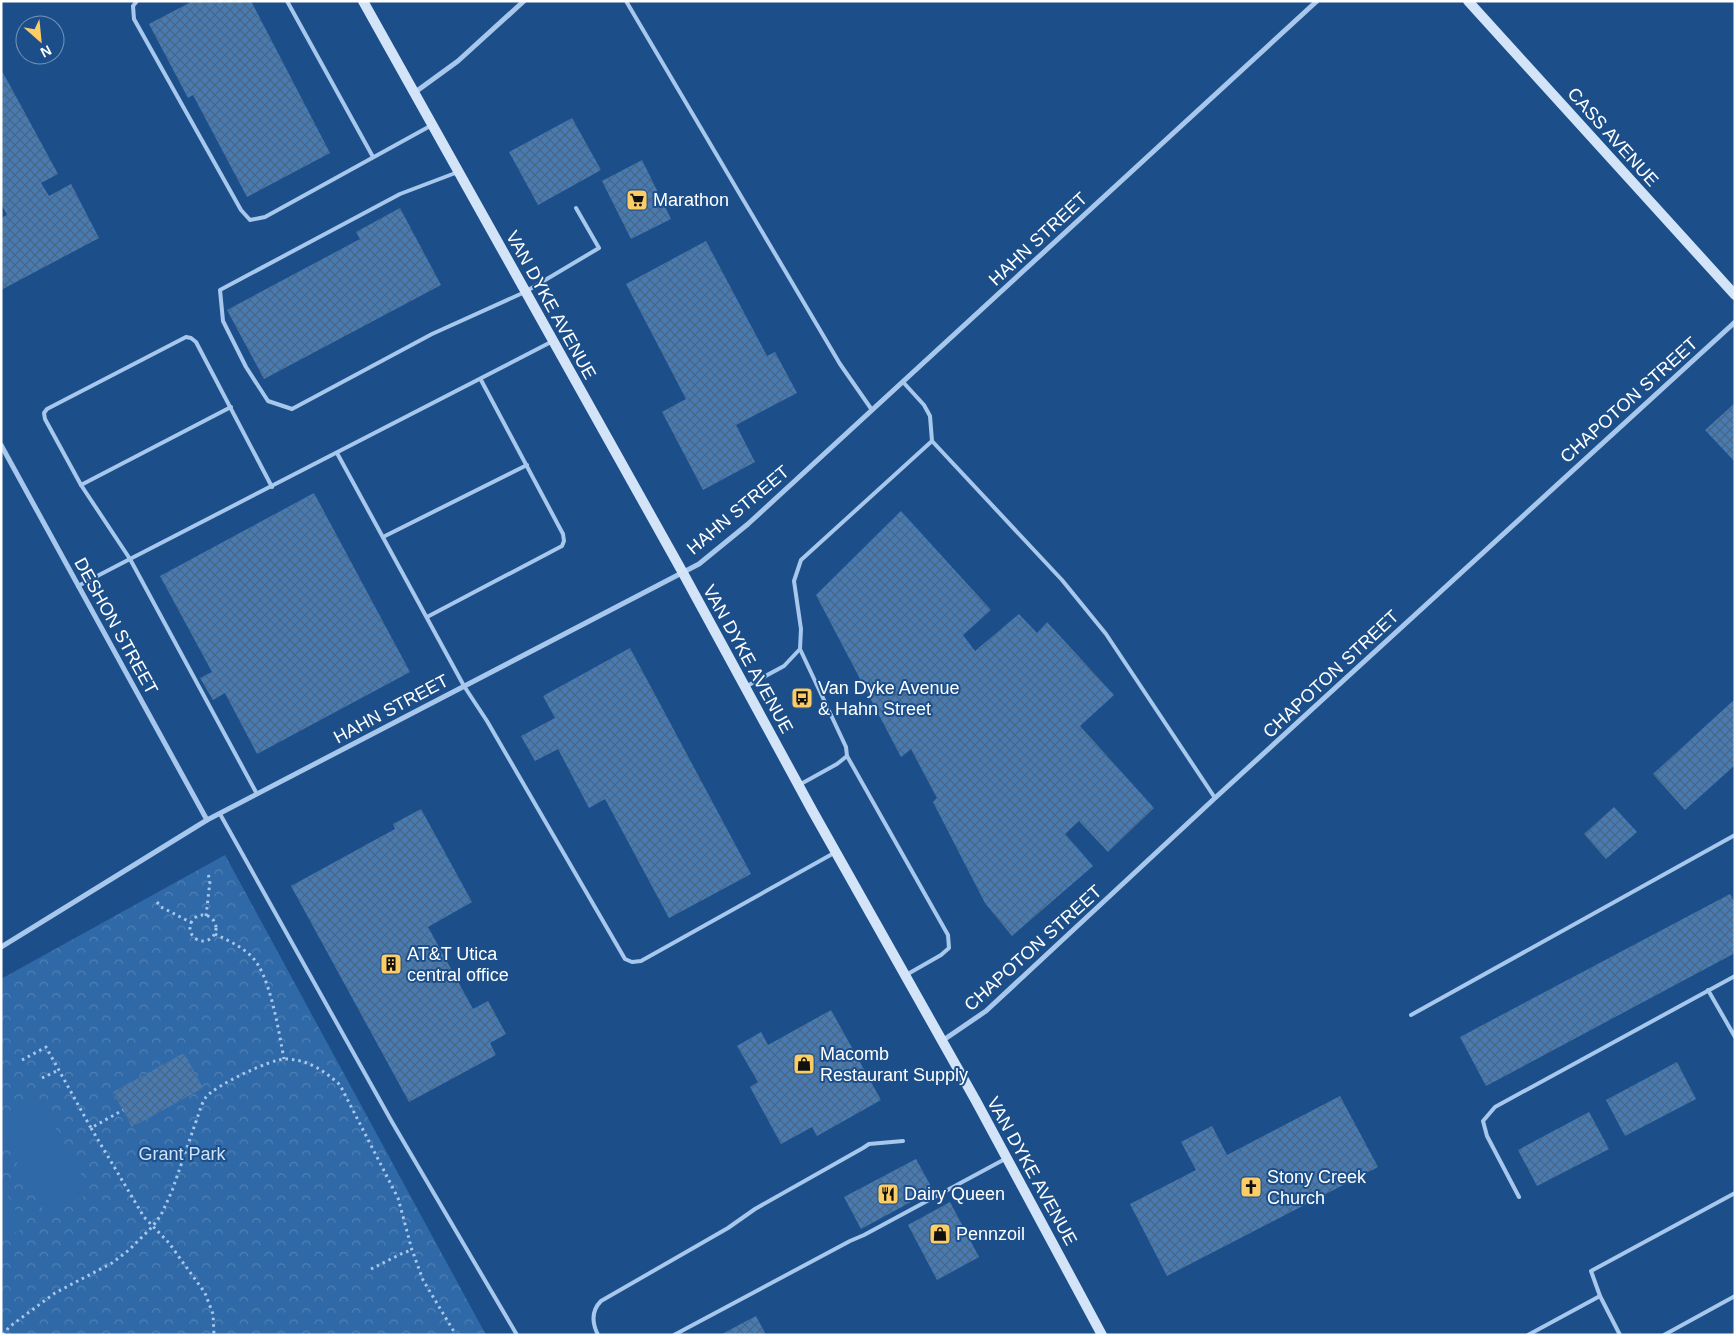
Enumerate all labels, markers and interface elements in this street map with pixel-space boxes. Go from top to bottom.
north arrow [15,15,65,65]
text: N [38,42,54,61]
street label: CASS AVENUE [1564,84,1662,190]
supermarket icon: Marathon [625,188,649,212]
street label: HAHN STREET [985,188,1091,290]
place label: Marathon [653,190,729,210]
street label: VAN DYKE AVENUE [502,227,600,383]
street label: CHAPOTON STREET [1556,333,1702,467]
street label: HAHN STREET [683,462,793,558]
street label: DESHON STREET [70,554,162,698]
street label: VAN DYKE AVENUE [699,581,797,737]
street label: CHAPOTON STREET [1259,606,1403,742]
street label: HAHN STREET [330,670,452,748]
place label: Van Dyke Avenue & Hahn Street [818,678,959,719]
bus stop icon: Van Dyke Avenue & Hahn Street [790,686,814,710]
street label: CHAPOTON STREET [960,881,1106,1015]
place label: AT&T Utica central office [407,944,509,985]
building icon: AT&T Utica central office [379,952,403,976]
place label: Macomb Restaurant Supply [820,1044,968,1085]
shop icon: Macomb Restaurant Supply [792,1052,816,1076]
street label: VAN DYKE AVENUE [983,1093,1081,1249]
park label: Grant Park [138,1144,227,1164]
place label: Stony Creek Church [1267,1167,1367,1208]
church icon: Stony Creek Church [1239,1175,1263,1199]
restaurant icon: Dairy Queen [876,1182,900,1206]
place label: Dairy Queen [904,1184,1005,1204]
shop icon: Pennzoil [928,1222,952,1246]
place label: Pennzoil [956,1224,1025,1244]

